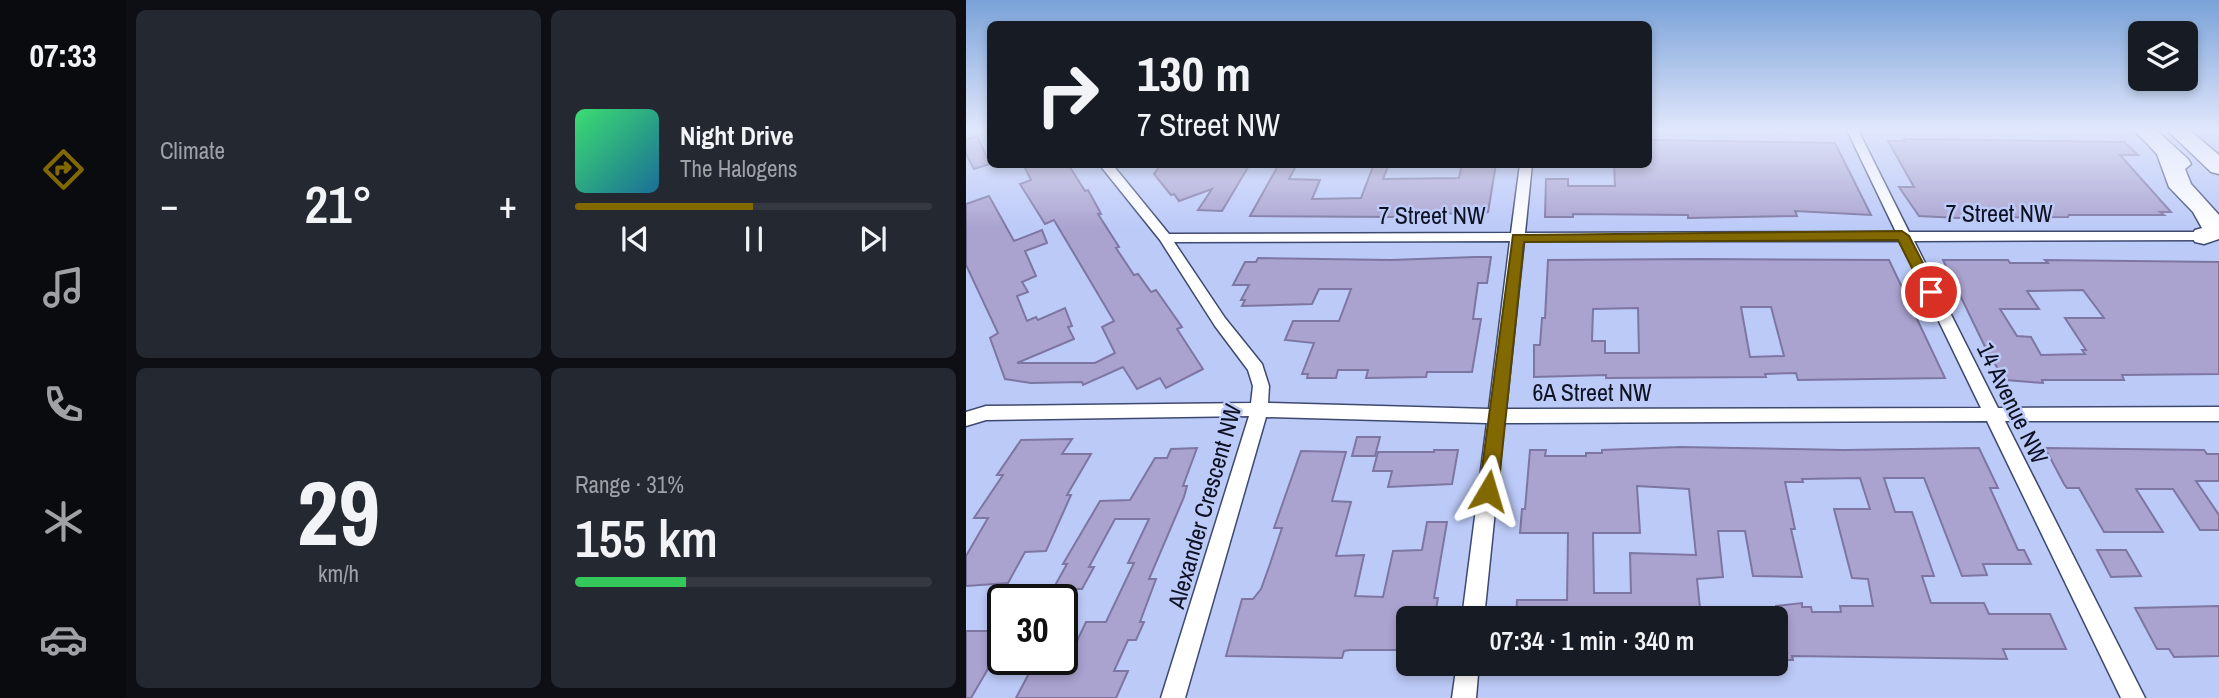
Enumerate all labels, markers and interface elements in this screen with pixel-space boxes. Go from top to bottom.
map controls [2128,21,2198,91]
button: layers [2128,21,2198,91]
text: 07:33 [29,34,97,77]
text: 130 m [1137,40,1251,106]
icon: right [1022,49,1113,140]
text: 7 Street NW [1137,103,1280,146]
text: Night Drive [680,118,794,153]
text: Climate [160,135,225,166]
icon: directions [39,145,88,194]
text: The Halogens [680,153,797,184]
text: 21° [304,169,373,239]
text: − [160,179,178,230]
text: + [499,179,517,230]
street label: 7 Street NW [1945,197,2053,229]
street label: 7 Street NW [1378,199,1486,231]
icon: previous [616,220,654,258]
icon: pause [735,220,773,258]
icon: next [854,220,892,258]
pin [1901,262,1961,322]
icon: music [39,263,88,312]
icon: arrive [1912,273,1950,311]
street label: 14 Avenue NW [1970,337,2056,469]
street label: 6A Street NW [1532,376,1652,408]
icon: phone [39,380,88,429]
street label: Alexander Crescent NW [1159,400,1249,613]
text: 29 [297,451,380,573]
position arrow [1451,454,1525,528]
text: Range · 31% [575,469,684,500]
icon: climate [39,497,88,546]
text: 155 km [575,503,718,573]
text: km/h [318,558,359,589]
speed limit sign: 30 [987,584,1078,675]
icon: car [39,615,88,664]
text: 07:34 · 1 min · 340 m [1490,623,1694,658]

